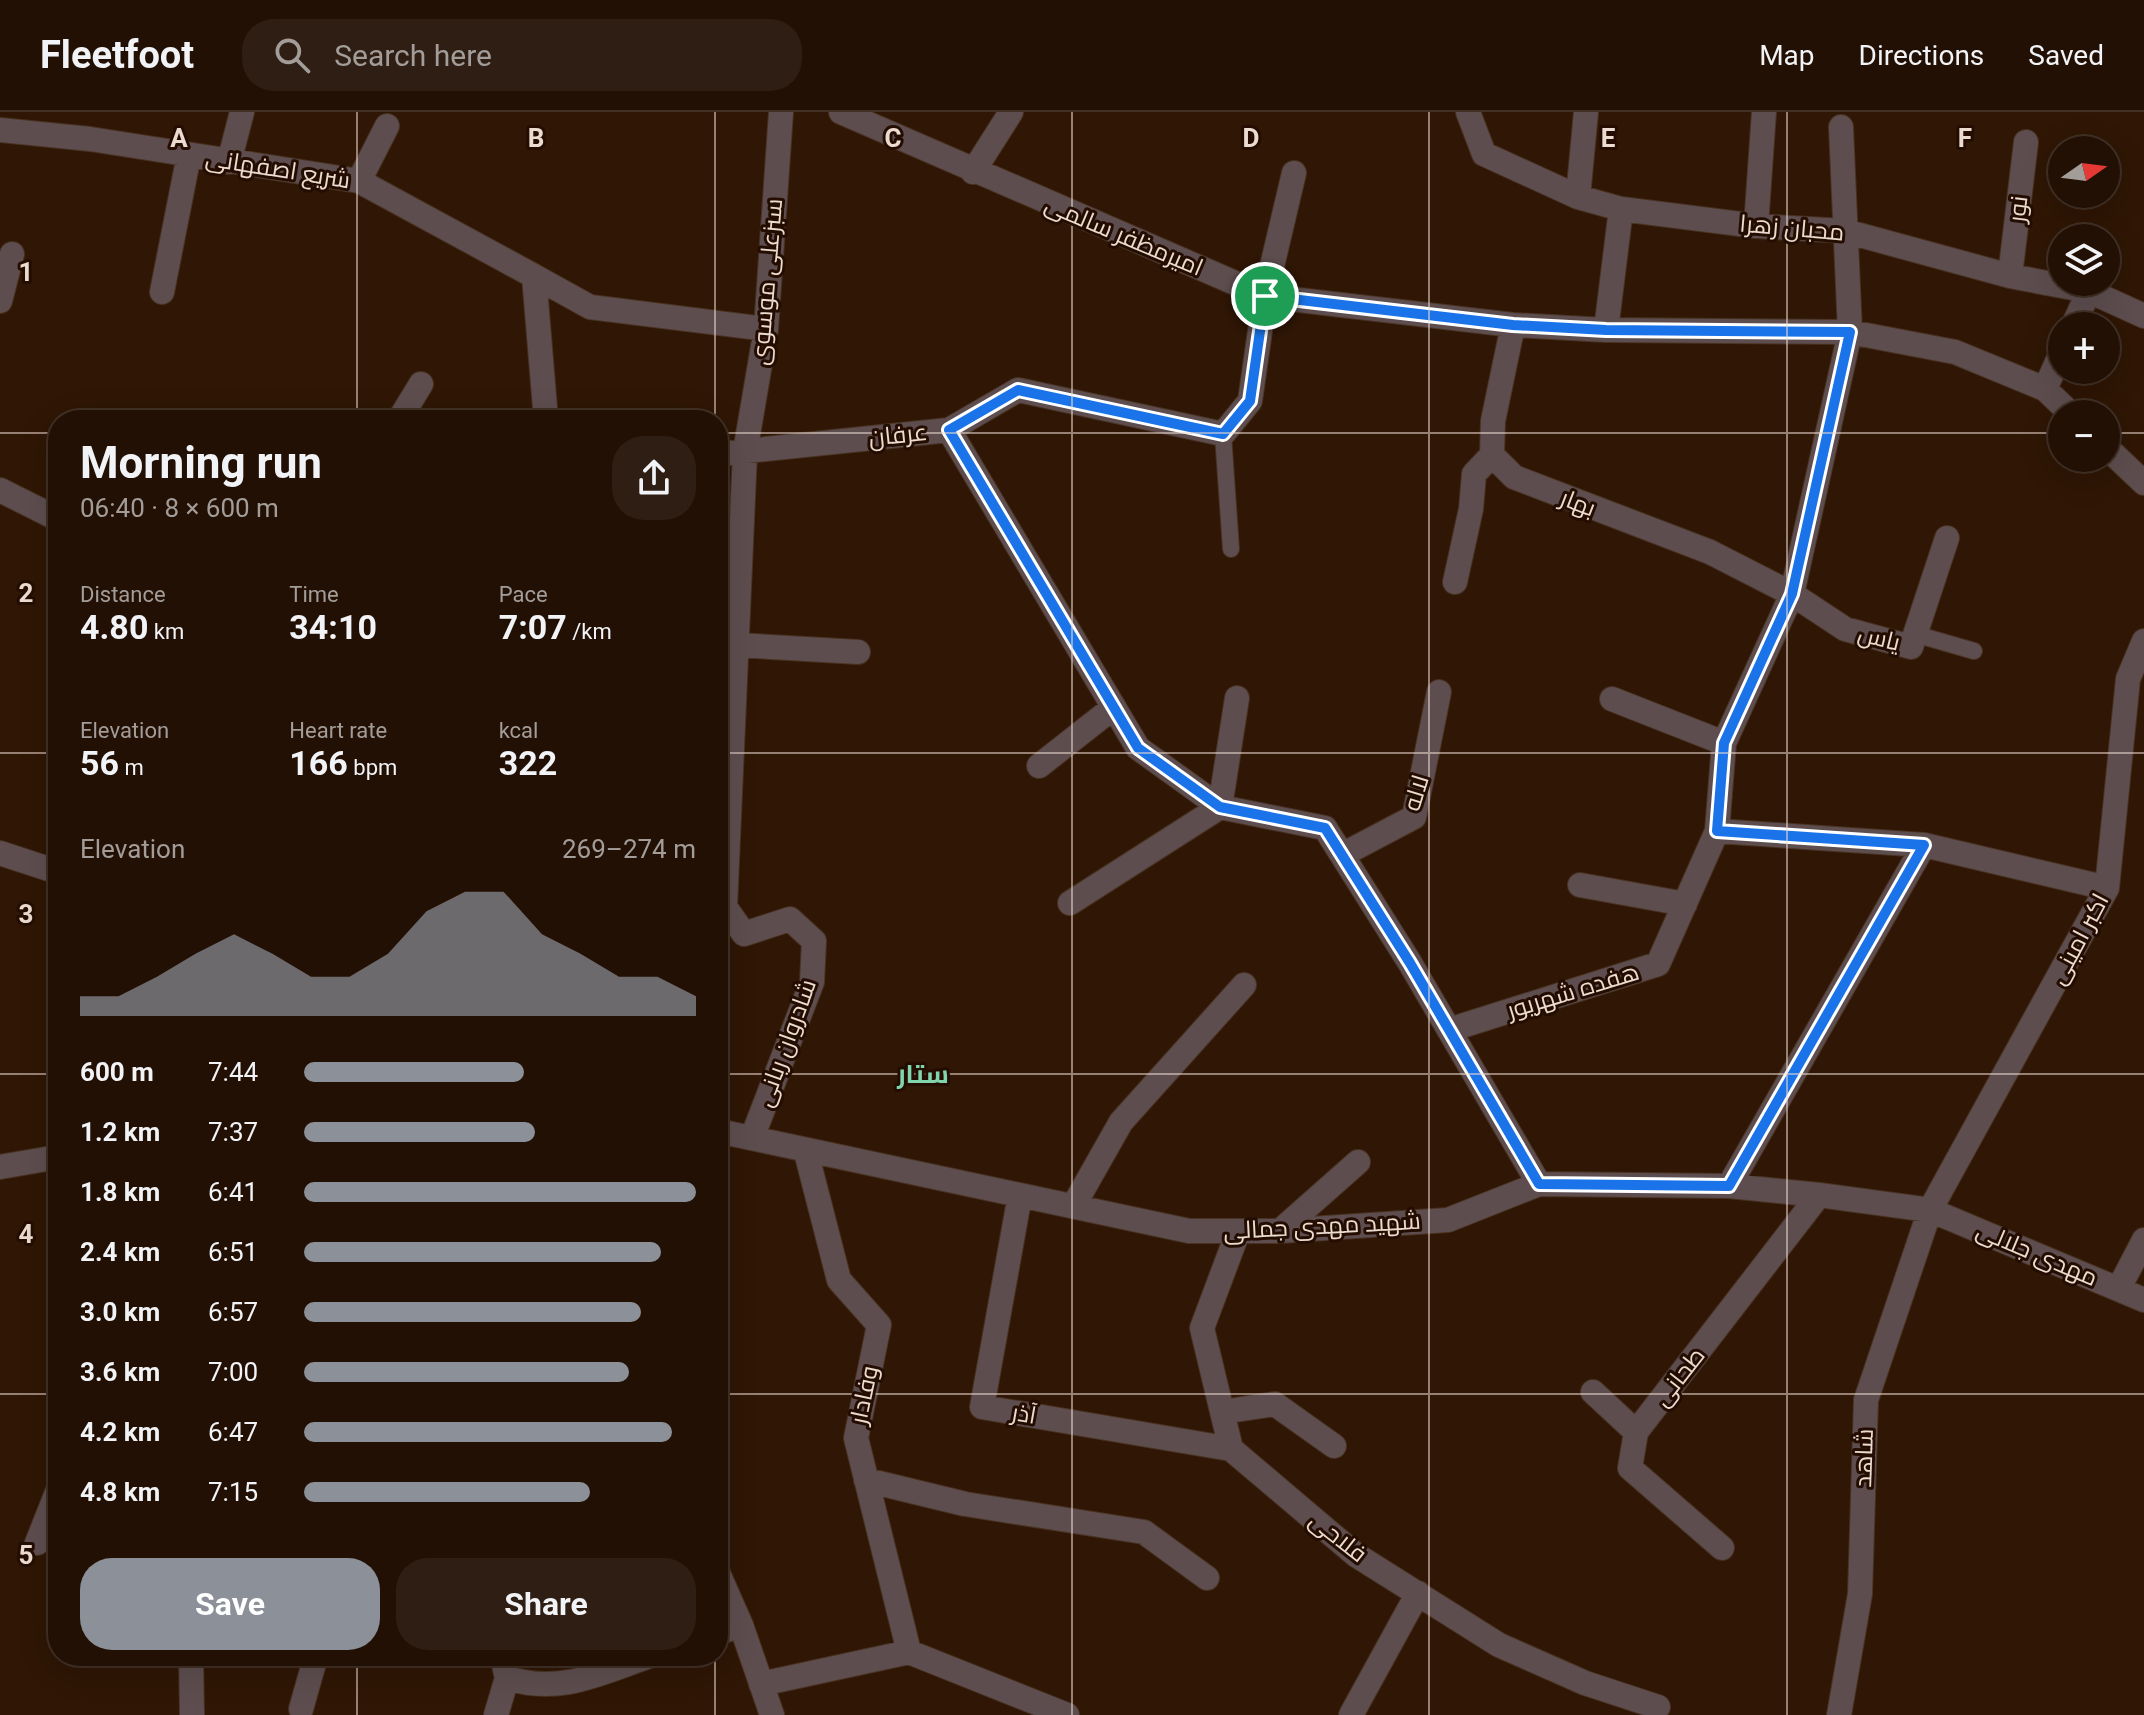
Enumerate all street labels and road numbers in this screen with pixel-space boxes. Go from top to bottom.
street label: شریع اصفهانی [203,144,352,196]
street label: امیرمظفر سالمی [1041,190,1207,282]
street label: نور [2002,194,2034,226]
street label: سبزعلی موسوی [746,197,788,367]
street label: محبان زهرا [1738,209,1846,247]
street label: عرفان [867,418,929,452]
street label: بهار [1554,483,1600,522]
street label: یاس [1855,619,1904,657]
street label: لاله [1397,772,1435,814]
street label: اکبر امینی [2043,889,2115,989]
street label: هفده شهریور [1502,958,1642,1025]
street label: شادروان ربانی [750,975,822,1111]
street label: شهید مهدی جمالی [1223,1207,1421,1245]
street label: مهدی جلالی [1972,1216,2102,1292]
street label: طحانی [1647,1342,1711,1412]
street label: وفادار [844,1363,884,1429]
street label: آذر [1008,1398,1039,1430]
street label: شاهد [1849,1428,1879,1488]
street label: فلاحی [1304,1506,1372,1568]

